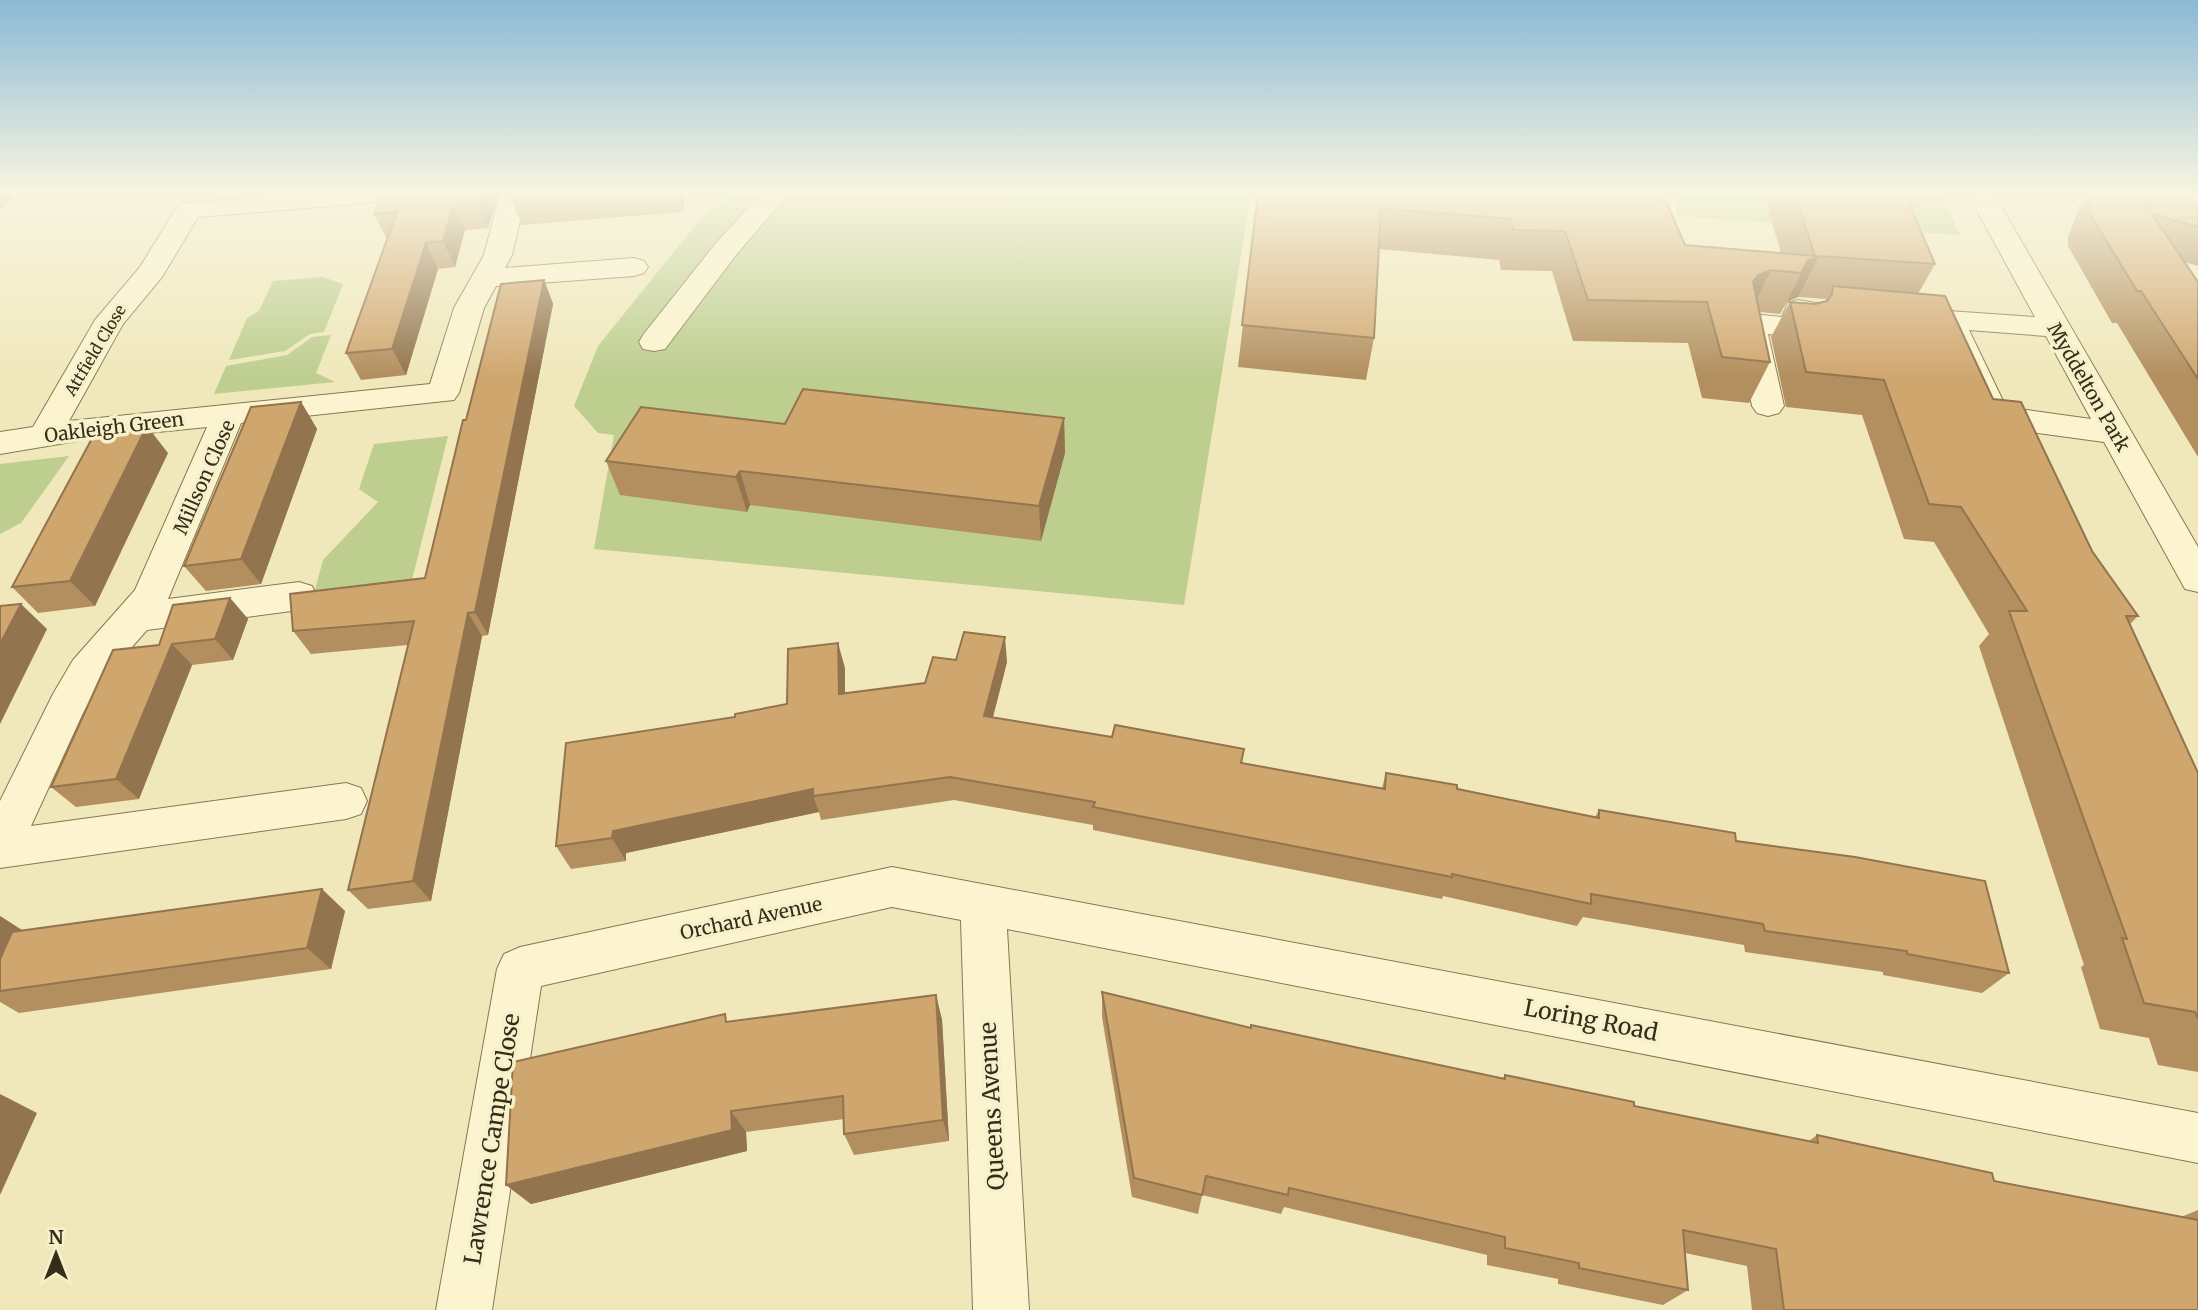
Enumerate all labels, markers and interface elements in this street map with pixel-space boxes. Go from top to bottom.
street label: Attfield Close [59,301,130,400]
street label: Myddelton Park [2042,318,2136,456]
street label: Oakleigh Green [43,406,186,447]
street label: Millson Close [168,416,240,538]
street label: Orchard Avenue [678,891,824,945]
street label: Loring Road [1522,992,1661,1047]
street label: Lawrence Campe Close [457,1011,526,1267]
street label: Queens Avenue [973,1021,1010,1191]
north arrow [21,1219,91,1289]
text: N [48,1225,64,1249]

